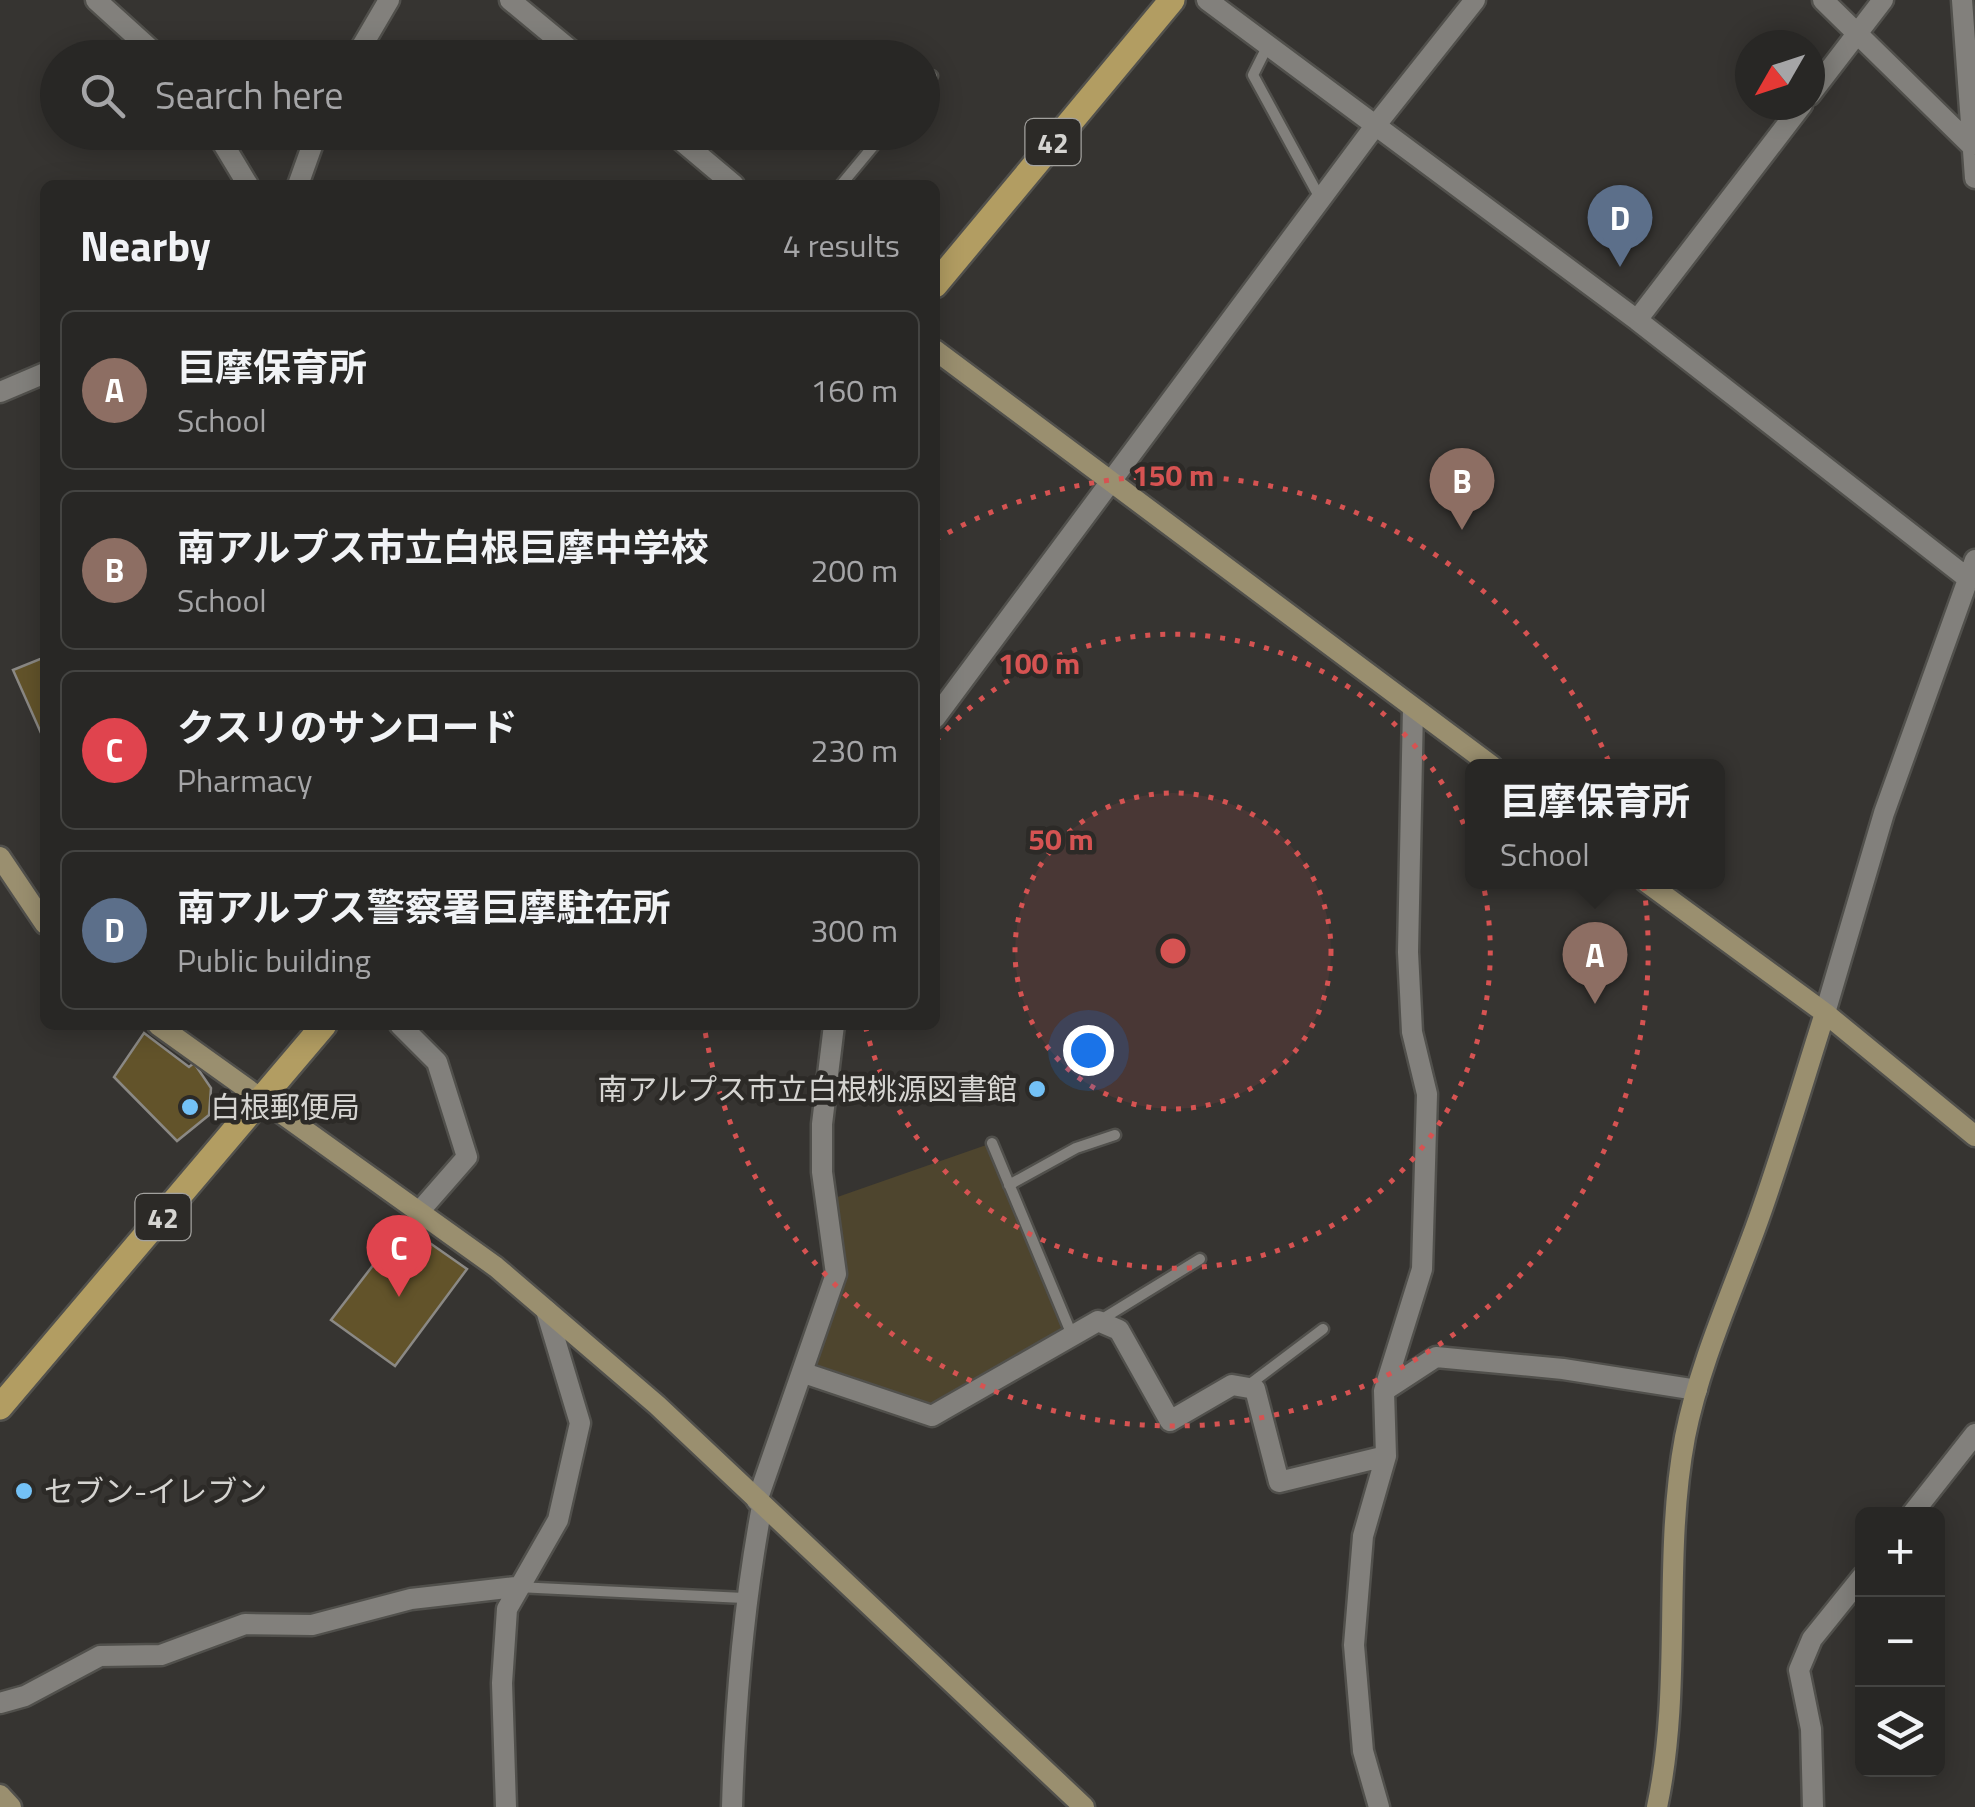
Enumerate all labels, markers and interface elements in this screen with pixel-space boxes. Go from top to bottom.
north arrow [1735,30,1825,120]
search box [40,40,940,150]
text: Search here [155,66,343,124]
icon: search [75,68,130,123]
road number: 42 [1026,119,1080,165]
pin: D [1588,184,1652,267]
text: Nearby [80,213,211,277]
text: 4 results [783,221,900,269]
text: 巨摩保育所 [177,338,367,396]
text: A [105,366,124,414]
text: 160 m [810,366,898,414]
text: School [177,396,267,444]
pin: B [1430,448,1494,530]
text: 150 m [1132,452,1214,498]
text: 南アルプス市立白根巨摩中学校 [177,518,709,576]
text: B [105,546,124,594]
text: 200 m [810,546,898,594]
text: School [177,576,267,624]
text: 100 m [998,640,1080,686]
text: クスリのサンロード [177,698,518,756]
text: C [106,726,123,774]
text: 230 m [810,726,898,774]
text: Pharmacy [177,756,312,804]
popup [1465,759,1725,889]
text: 巨摩保育所 [1500,772,1690,830]
text: 50 m [1028,816,1094,862]
text: School [1500,830,1590,878]
text: 南アルプス警察署巨摩駐在所 [177,878,671,936]
text: D [104,906,125,954]
text: 300 m [810,906,898,954]
pin: A [1562,922,1628,1004]
centre of rings [1155,933,1191,969]
text: Public building [177,936,371,984]
your location [1063,1025,1114,1076]
place label: 南アルプス市立白根桃源図書館 [597,1066,1017,1112]
marker: 南アルプス市立白根桃源図書館 [1026,1078,1048,1100]
place label: 白根郵便局 [210,1084,360,1130]
marker: 白根郵便局 [179,1096,201,1118]
road number: 42 [136,1194,190,1240]
pin: C [366,1214,432,1297]
place label: セブン-イレブン [44,1468,267,1514]
marker: セブン-イレブン [13,1480,35,1502]
map controls [1855,1507,1945,1777]
button: + [1855,1507,1945,1597]
button: − [1855,1597,1945,1687]
button: layers [1855,1687,1945,1777]

